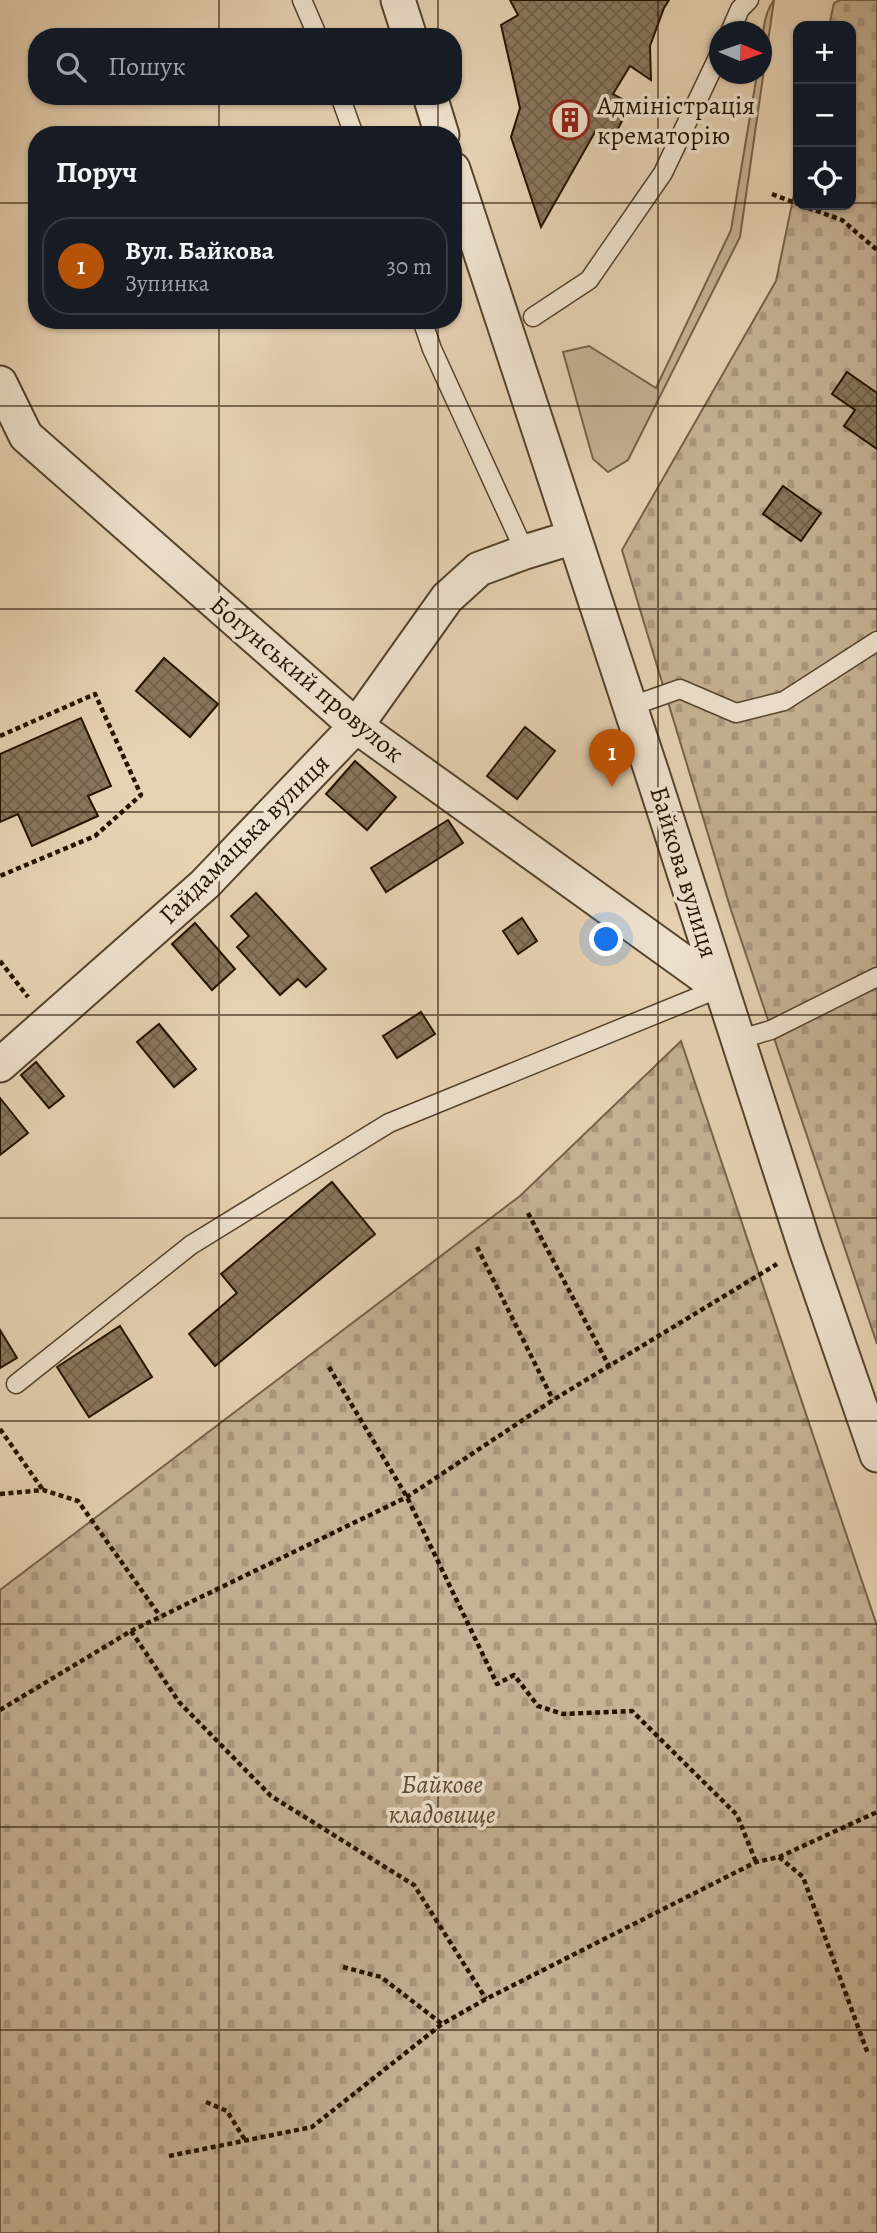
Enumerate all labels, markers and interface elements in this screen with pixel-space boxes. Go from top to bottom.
north arrow [709,21,772,84]
map controls [793,21,856,210]
button: + [793,21,856,84]
search box [28,28,462,105]
icon: search [52,48,90,86]
text: Пошук [108,49,186,84]
button: − [793,84,856,147]
place label: Адміністрація крематорію [596,88,755,153]
building icon: Адміністрація крематорію [549,99,591,141]
button: locate [793,147,856,210]
text: Поруч [56,152,137,192]
text: Вул. Байкова [125,233,274,268]
text: 1 [77,251,85,282]
text: 30 m [386,251,432,282]
text: Зупинка [125,268,209,299]
street label: Богунський провулок [203,587,411,771]
pin: 1 [589,729,635,787]
street label: Гайдамацька вулиця [151,746,337,932]
street label: Байкова вулиця [641,782,727,962]
your location [589,922,623,956]
park label: Байкове кладовище [388,1767,496,1832]

